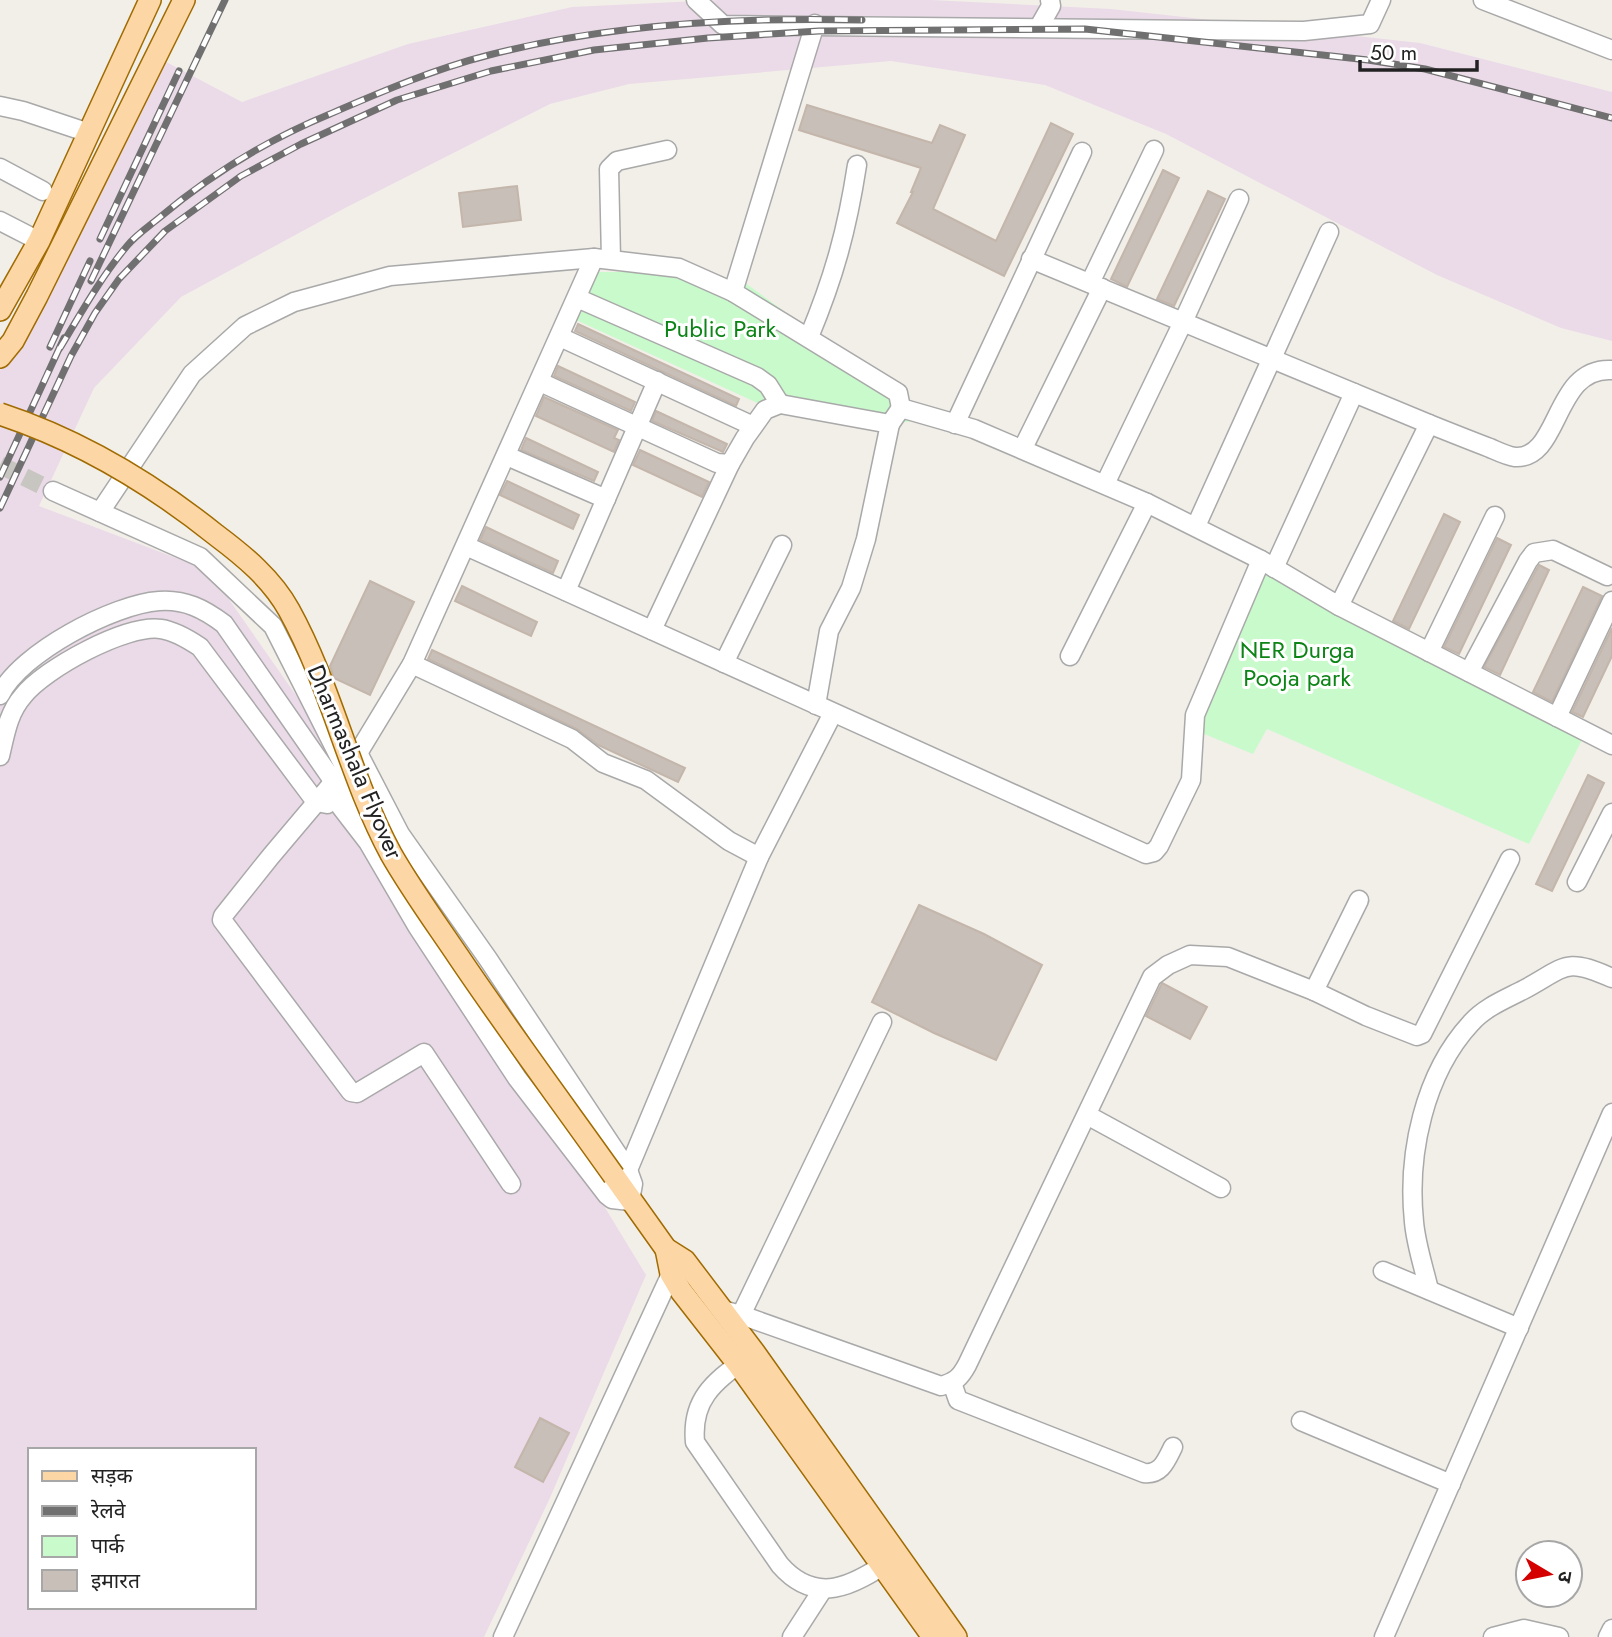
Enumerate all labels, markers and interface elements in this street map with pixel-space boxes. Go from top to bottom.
scale bar [1360,28,1477,72]
text: 50 m [1370,38,1417,68]
park label: Public Park [664,311,777,346]
park label: NER Durga Pooja park [1240,632,1354,695]
street label: Dharmashala Flyover [299,659,413,865]
legend [28,1448,256,1609]
text: सड़क [91,1461,133,1491]
text: रेलवे [90,1496,126,1526]
text: पार्क [91,1531,125,1561]
north arrow [1514,1539,1584,1609]
text: इमारत [91,1566,141,1596]
text: उ [1551,1569,1580,1586]

